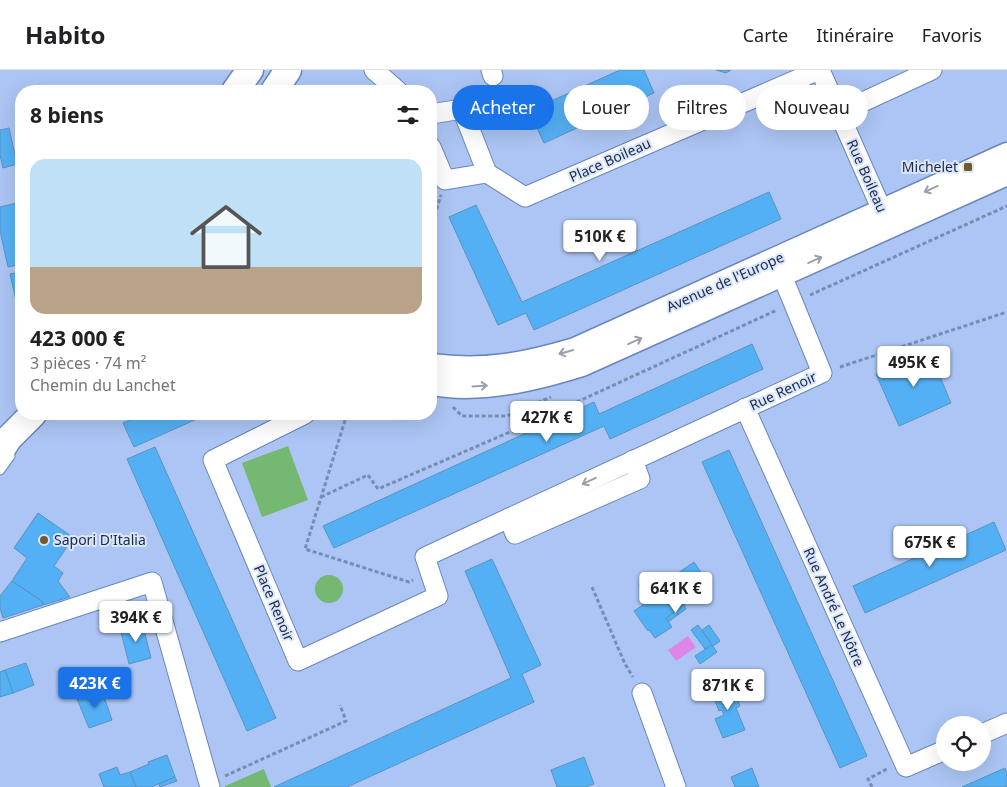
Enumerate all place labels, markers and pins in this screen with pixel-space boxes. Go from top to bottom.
place label: Michelet [902,157,958,176]
marker: Michelet [962,161,974,173]
pin: 510K € [559,220,641,262]
pin: 495K € [873,346,955,388]
pin: 427K € [506,400,588,443]
pin: 675K € [889,526,971,568]
place label: Sapori D'Italia [54,530,146,549]
marker: Sapori D'Italia [38,534,50,546]
pin: 641K € [635,572,717,614]
pin: 394K € [95,600,177,643]
pin: 423K € [54,666,136,709]
pin: 871K € [687,668,769,711]

